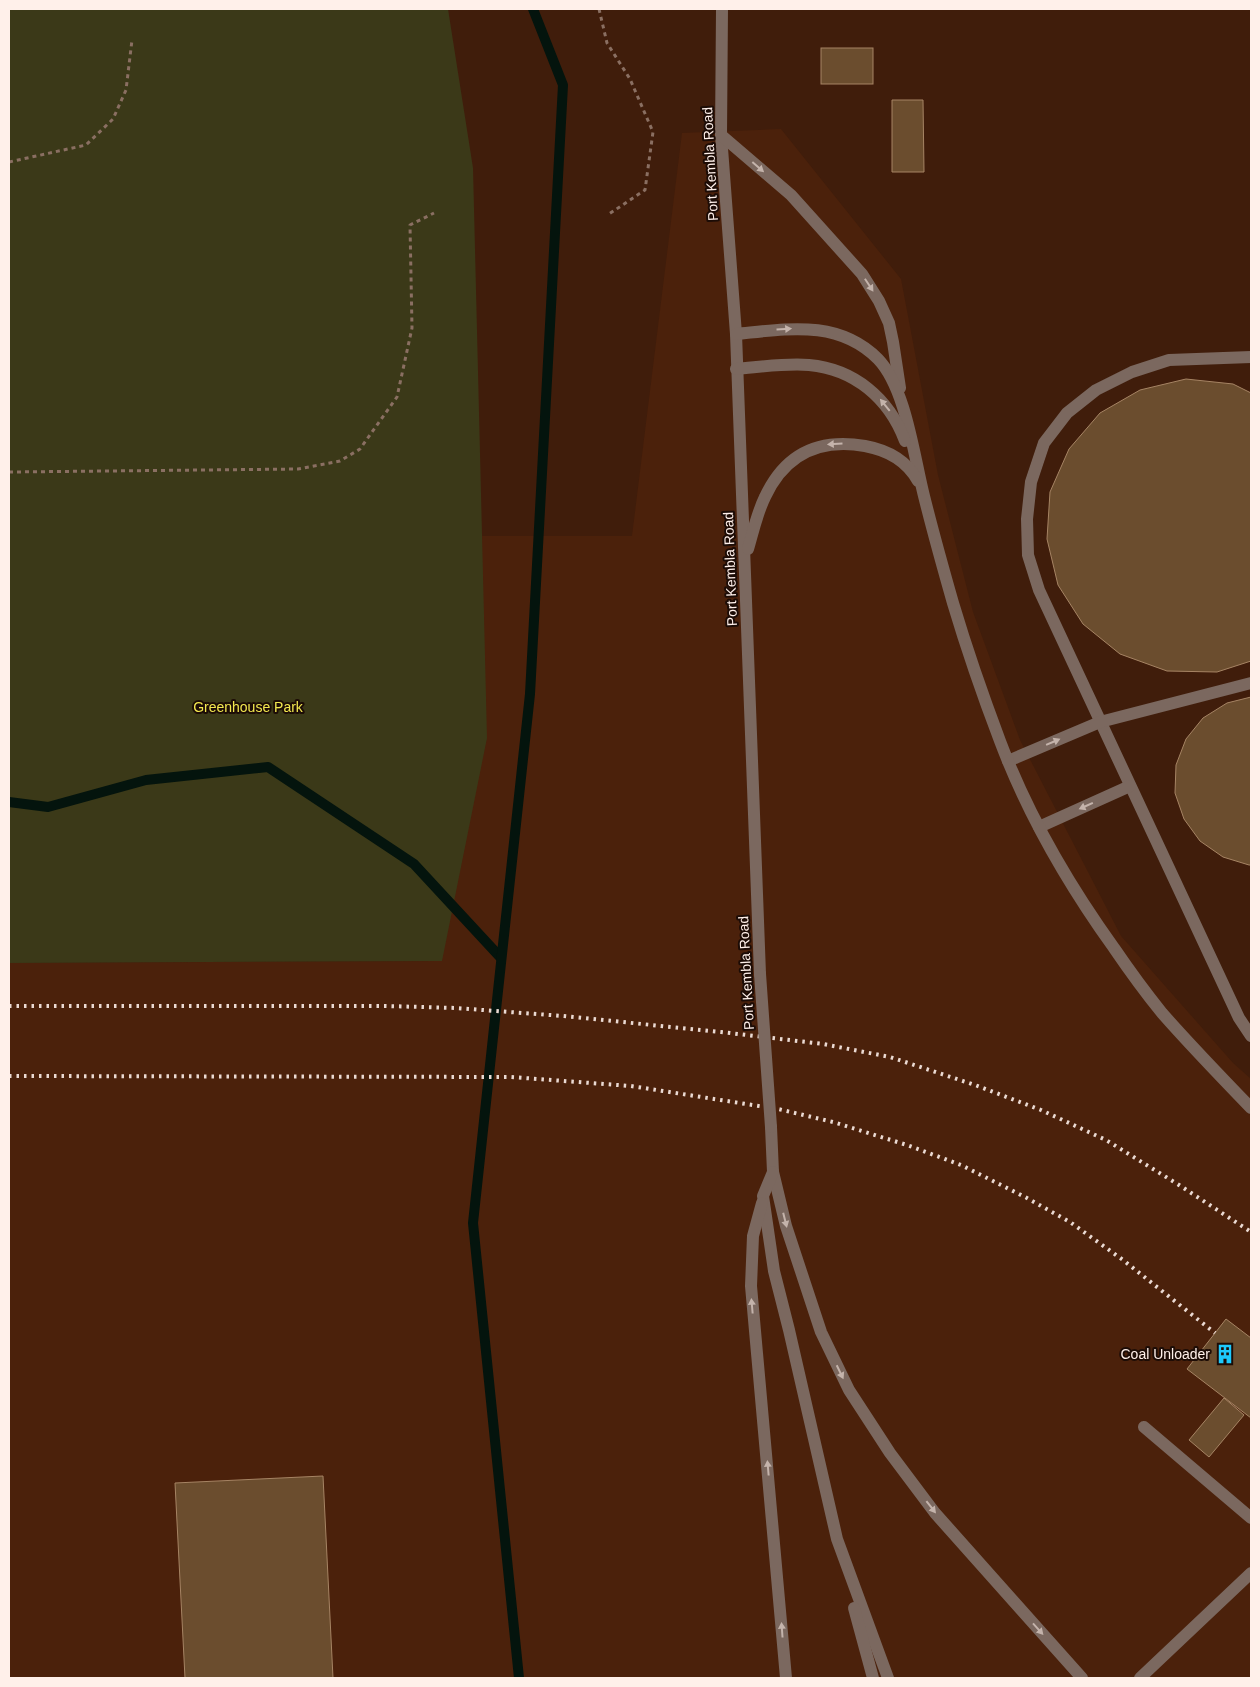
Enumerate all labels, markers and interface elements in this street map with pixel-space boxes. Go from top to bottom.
street label: Port Kembla Road [699,106,721,222]
one-way arrow [752,161,764,173]
one-way arrow [864,278,874,292]
one-way arrow [776,325,792,333]
one-way arrow [880,399,891,411]
one-way arrow [826,441,842,449]
street label: Port Kembla Road [720,512,740,626]
park label: Greenhouse Park [193,699,304,715]
one-way arrow [1046,737,1060,745]
one-way arrow [1079,802,1093,810]
street label: Port Kembla Road [735,915,757,1031]
one-way arrow [781,1212,789,1227]
one-way arrow [748,1298,756,1314]
building icon: Coal Unloader [1214,1343,1236,1365]
place label: Coal Unloader [1121,1346,1210,1362]
one-way arrow [837,1365,845,1379]
one-way arrow [763,1459,771,1475]
one-way arrow [925,1500,936,1513]
one-way arrow [778,1621,786,1637]
one-way arrow [1032,1622,1044,1634]

